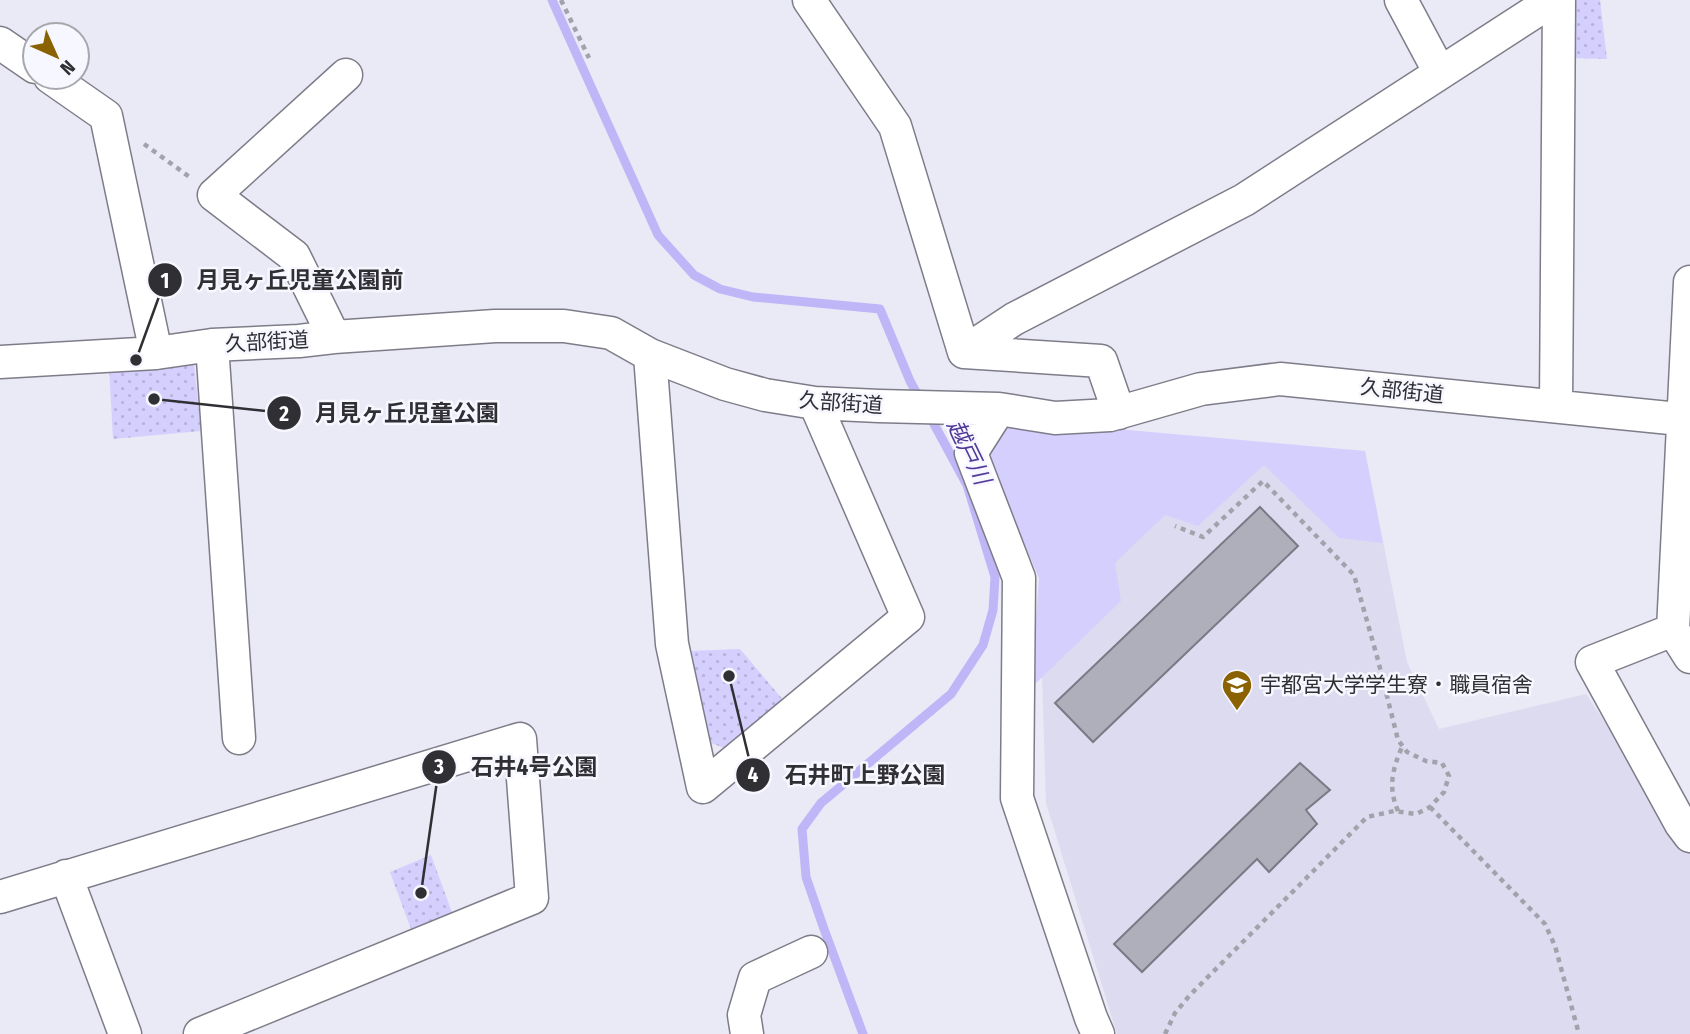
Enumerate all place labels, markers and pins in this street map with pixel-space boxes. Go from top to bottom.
callout: 月見ヶ丘児童公園前 [148,258,418,302]
callout: 月見ヶ丘児童公園 [266,391,513,435]
school or university icon: 宇都宮大学学生寮・職員宿舎 [1220,668,1254,712]
place label: 宇都宮大学学生寮・職員宿舎 [1260,672,1533,698]
callout: 石井4号公園 [422,745,611,789]
callout: 石井町上野公園 [735,753,959,797]

